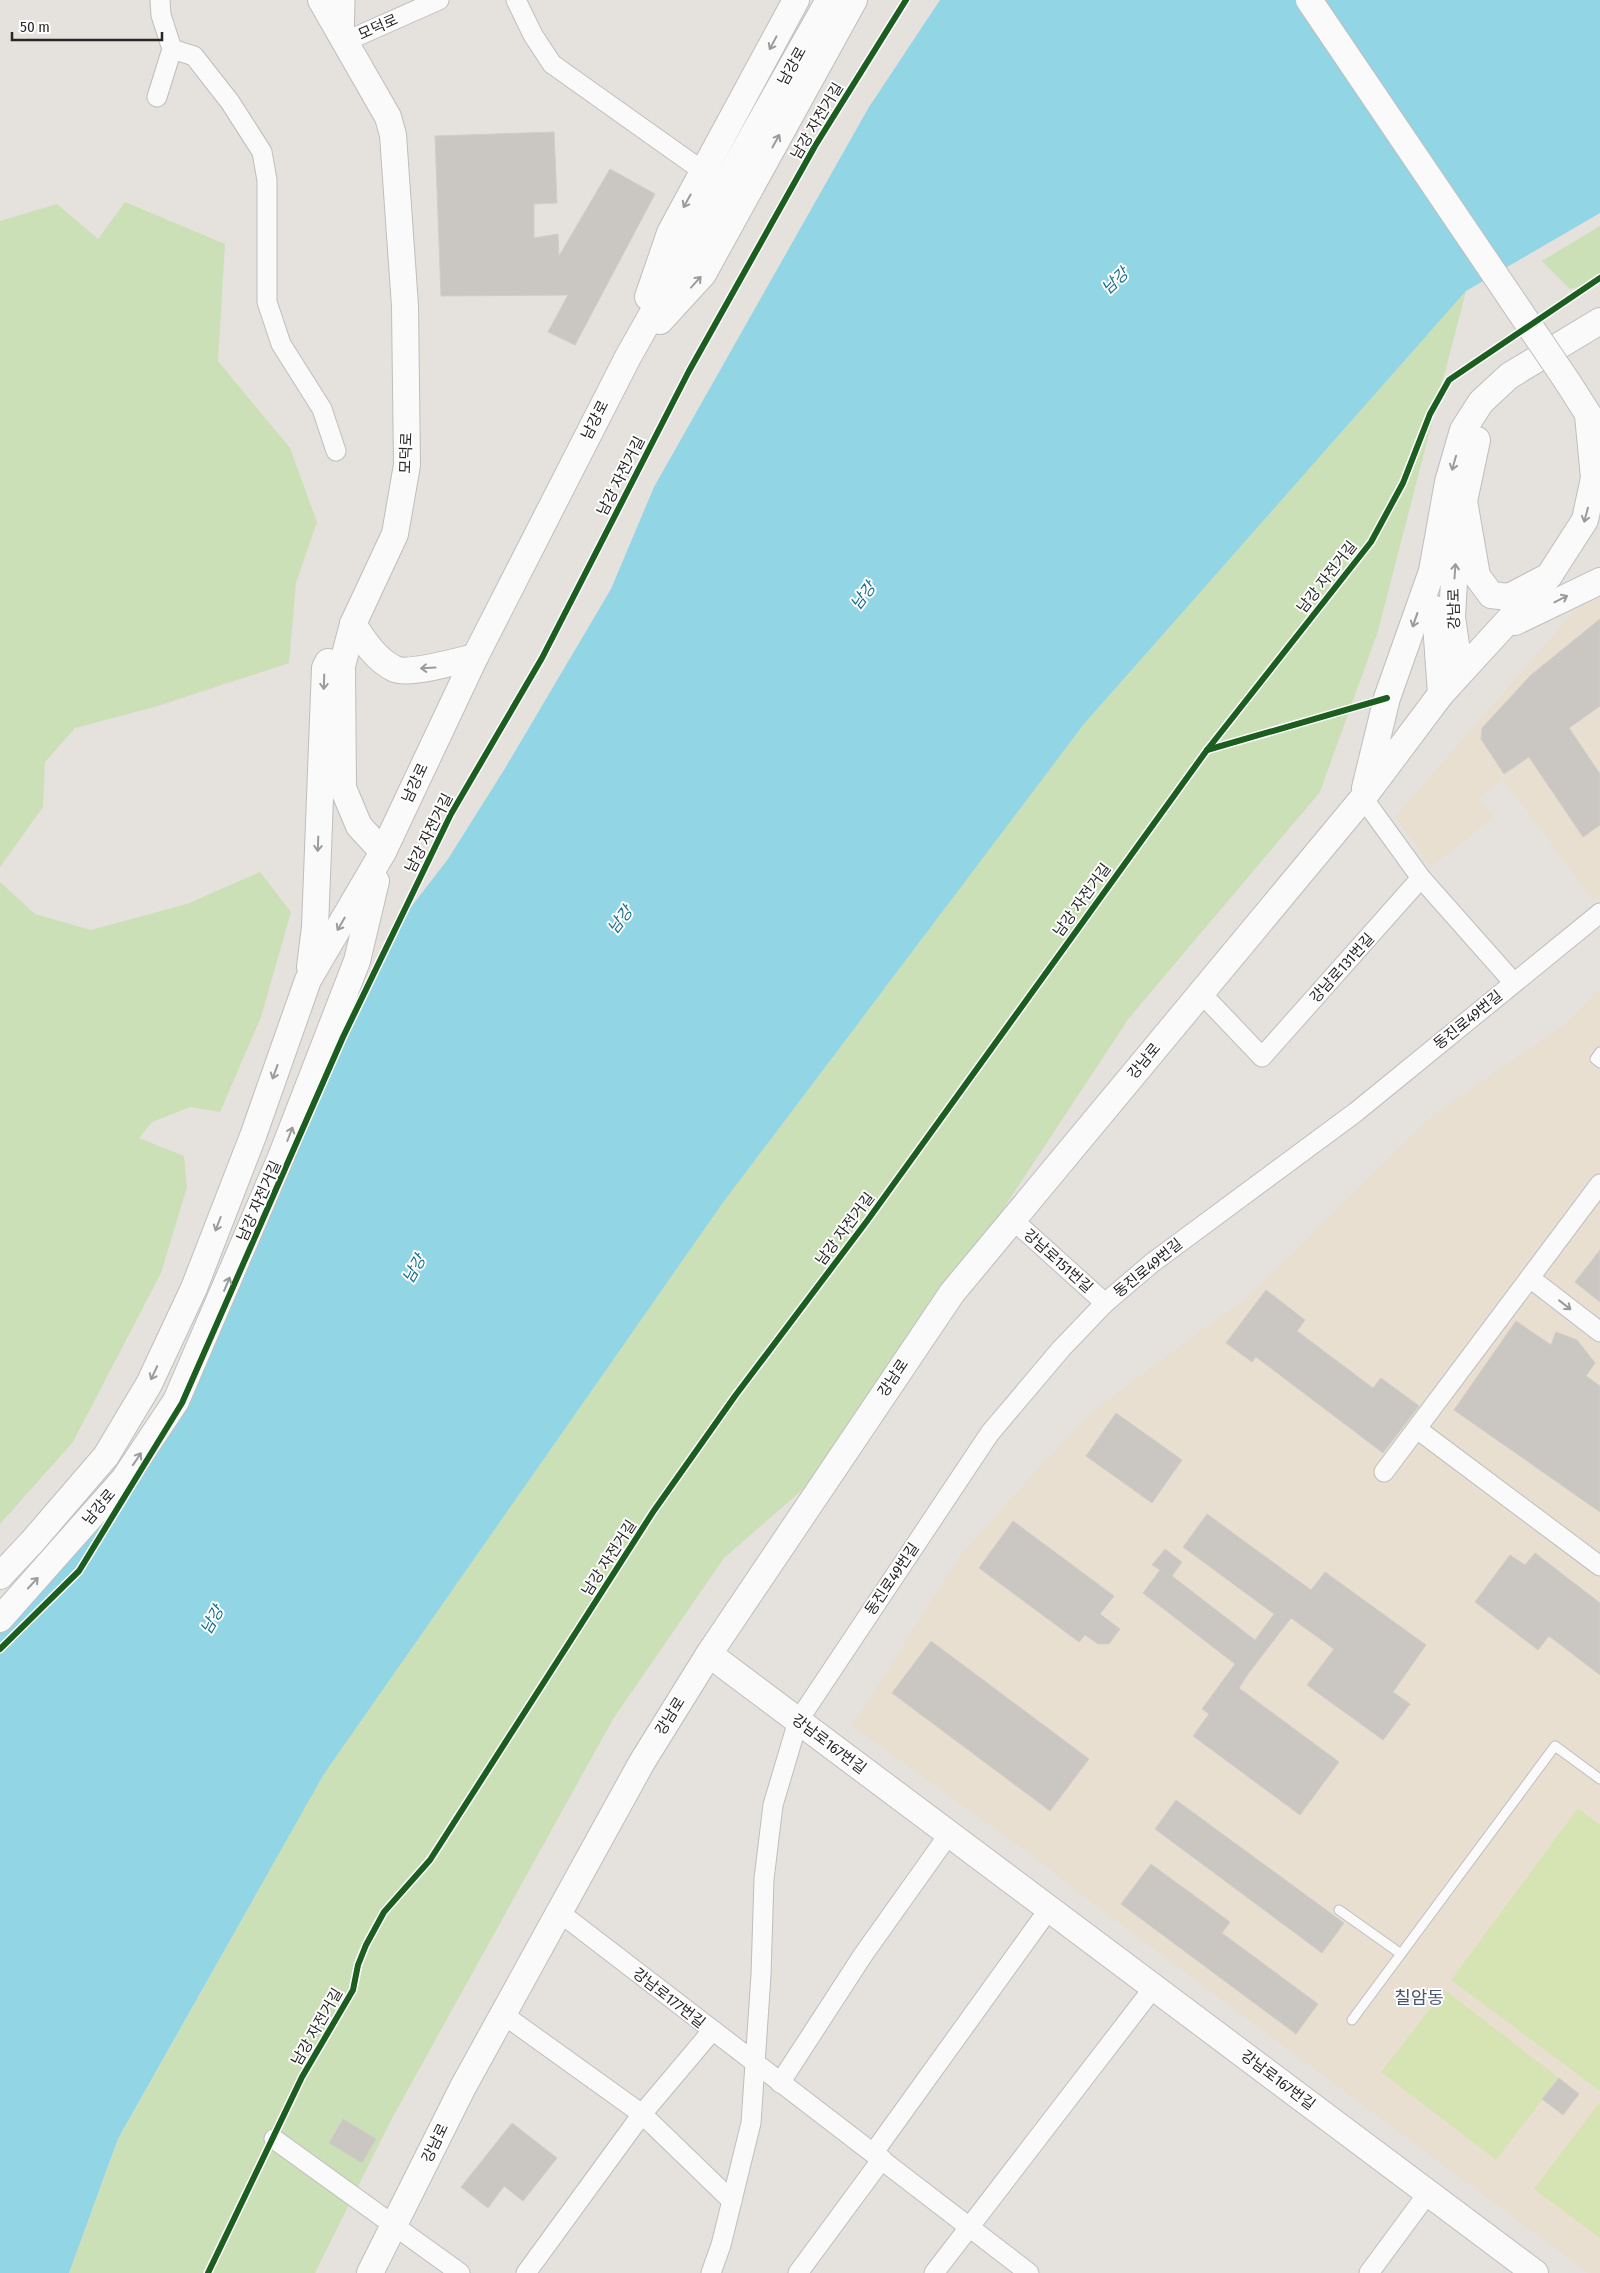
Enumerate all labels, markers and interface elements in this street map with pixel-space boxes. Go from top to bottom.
scale bar [12,10,162,42]
street label: 모덕로 [355,10,401,44]
text: 50 m [20,18,50,36]
one-way arrow [768,35,777,50]
street label: 남강로 [774,44,810,88]
street label: 남강 자전거길 [787,79,847,163]
one-way arrow [772,134,782,149]
one-way arrow [682,194,692,208]
water label: 남강 [1098,262,1134,298]
one-way arrow [690,275,702,288]
street label: 남강로 [578,397,612,443]
street label: 모덕로 [396,432,416,474]
street label: 남강 자전거길 [593,433,649,519]
one-way arrow [1448,455,1458,471]
one-way arrow [1581,506,1590,522]
street label: 남강 자전거길 [1293,537,1361,617]
one-way arrow [1450,563,1459,579]
water label: 남강 [847,577,881,613]
street label: 강남로 [1445,588,1463,630]
one-way arrow [1553,594,1568,604]
one-way arrow [1409,612,1419,628]
one-way arrow [420,663,436,672]
one-way arrow [319,674,329,690]
street label: 남강로 [398,760,432,806]
street label: 남강 자전거길 [401,790,457,876]
one-way arrow [314,836,323,852]
street label: 남강 자전거길 [1049,860,1115,940]
water label: 남강 [604,901,638,937]
one-way arrow [336,917,346,932]
street label: 강남로131번길 [1306,930,1378,1006]
street label: 동진로49번길 [1430,987,1506,1053]
street label: 강남로 [1124,1039,1164,1083]
one-way arrow [270,1064,280,1080]
one-way arrow [286,1127,295,1142]
street label: 남강 자전거길 [233,1158,285,1244]
street label: 남강 자전거길 [812,1189,878,1269]
one-way arrow [213,1217,222,1232]
street label: 강남로151번길 [1020,1225,1096,1297]
street label: 동진로49번길 [1110,1235,1186,1301]
water label: 남강 [398,1250,431,1287]
one-way arrow [223,1277,233,1292]
one-way arrow [1558,1300,1572,1310]
street label: 강남로 [874,1356,912,1400]
one-way arrow [149,1365,158,1380]
one-way arrow [132,1452,142,1466]
street label: 남강로 [79,1485,119,1529]
street label: 남강 자전거길 [578,1517,640,1599]
street label: 동진로49번길 [861,1539,923,1619]
one-way arrow [27,1577,39,1590]
water label: 남강 [196,1601,229,1638]
street label: 강남로 [651,1694,689,1738]
street label: 강남로167번길 [788,1710,870,1778]
street label: 강남로177번길 [629,1964,709,2032]
street label: 남강 자전거길 [288,1985,346,2069]
district label: 칠암동 [1394,1987,1444,2009]
street label: 강남로167번길 [1237,2046,1319,2114]
street label: 강남로 [418,2120,452,2166]

